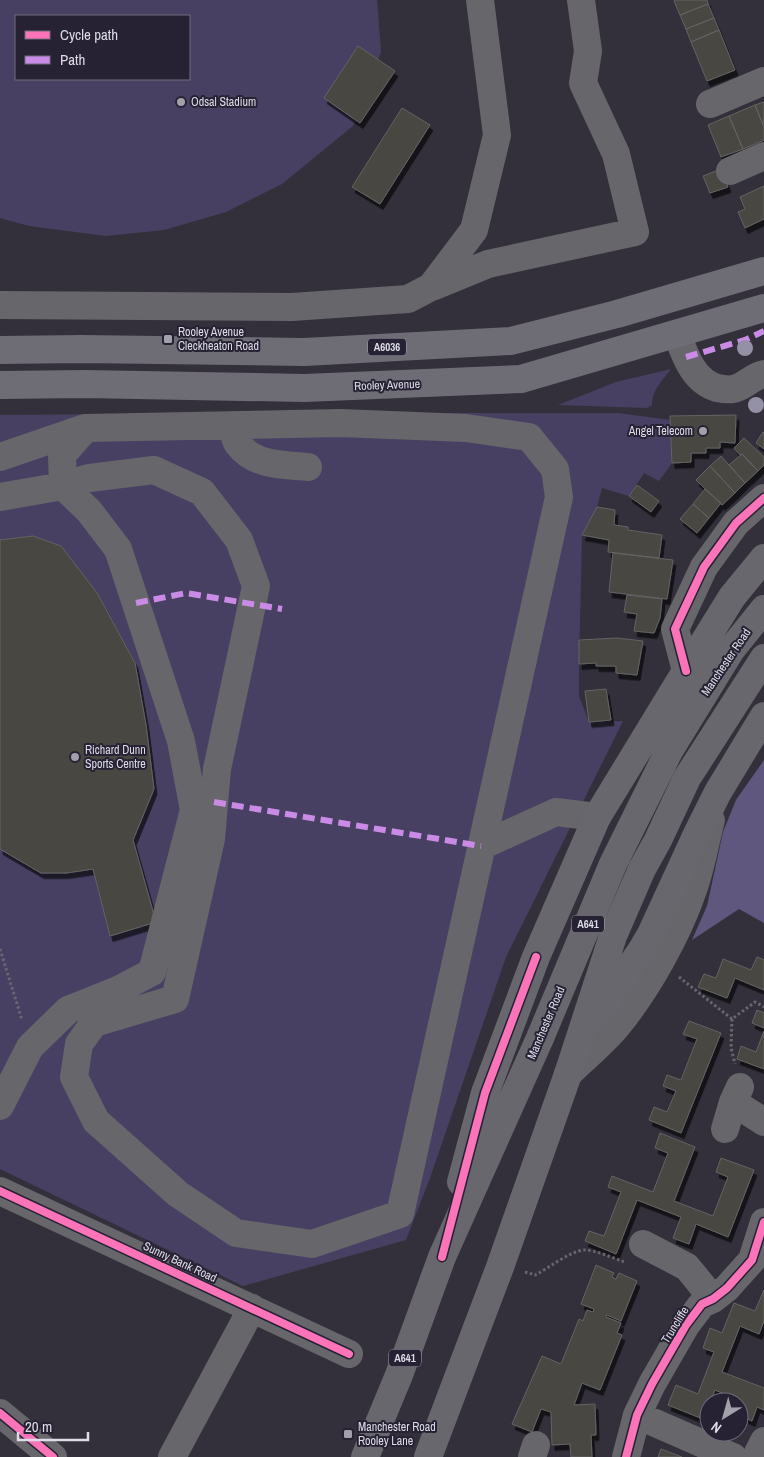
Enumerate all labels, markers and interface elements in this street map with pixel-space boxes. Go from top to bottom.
legend [15,15,190,80]
text: Cycle path [60,24,118,45]
text: Path [60,49,85,70]
place label: Odsal Stadium [191,94,256,110]
marker: Odsal Stadium [175,96,187,108]
place label: Rooley Avenue Cleckheaton Road [178,324,259,354]
marker: Rooley Avenue Cleckheaton Road [162,333,174,345]
road number: A6036 [368,338,406,356]
street label: Rooley Avenue [354,376,420,394]
place label: Angel Telecom [628,423,693,439]
marker: Angel Telecom [697,425,709,437]
street label: Manchester Road [698,625,754,699]
place label: Richard Dunn Sports Centre [85,742,146,772]
marker: Richard Dunn Sports Centre [69,751,81,763]
road number: A641 [572,916,604,932]
street label: Manchester Road [523,984,569,1062]
street label: Sunny Bank Road [141,1238,219,1286]
street label: Truncliffe [657,1304,693,1346]
road number: A641 [389,1350,421,1366]
north arrow [699,1392,749,1442]
scale bar [18,1410,88,1442]
text: 20 m [25,1416,52,1437]
text: N [707,1418,725,1437]
place label: Manchester Road Rooley Lane [358,1419,436,1449]
marker: Manchester Road Rooley Lane [342,1428,354,1440]

